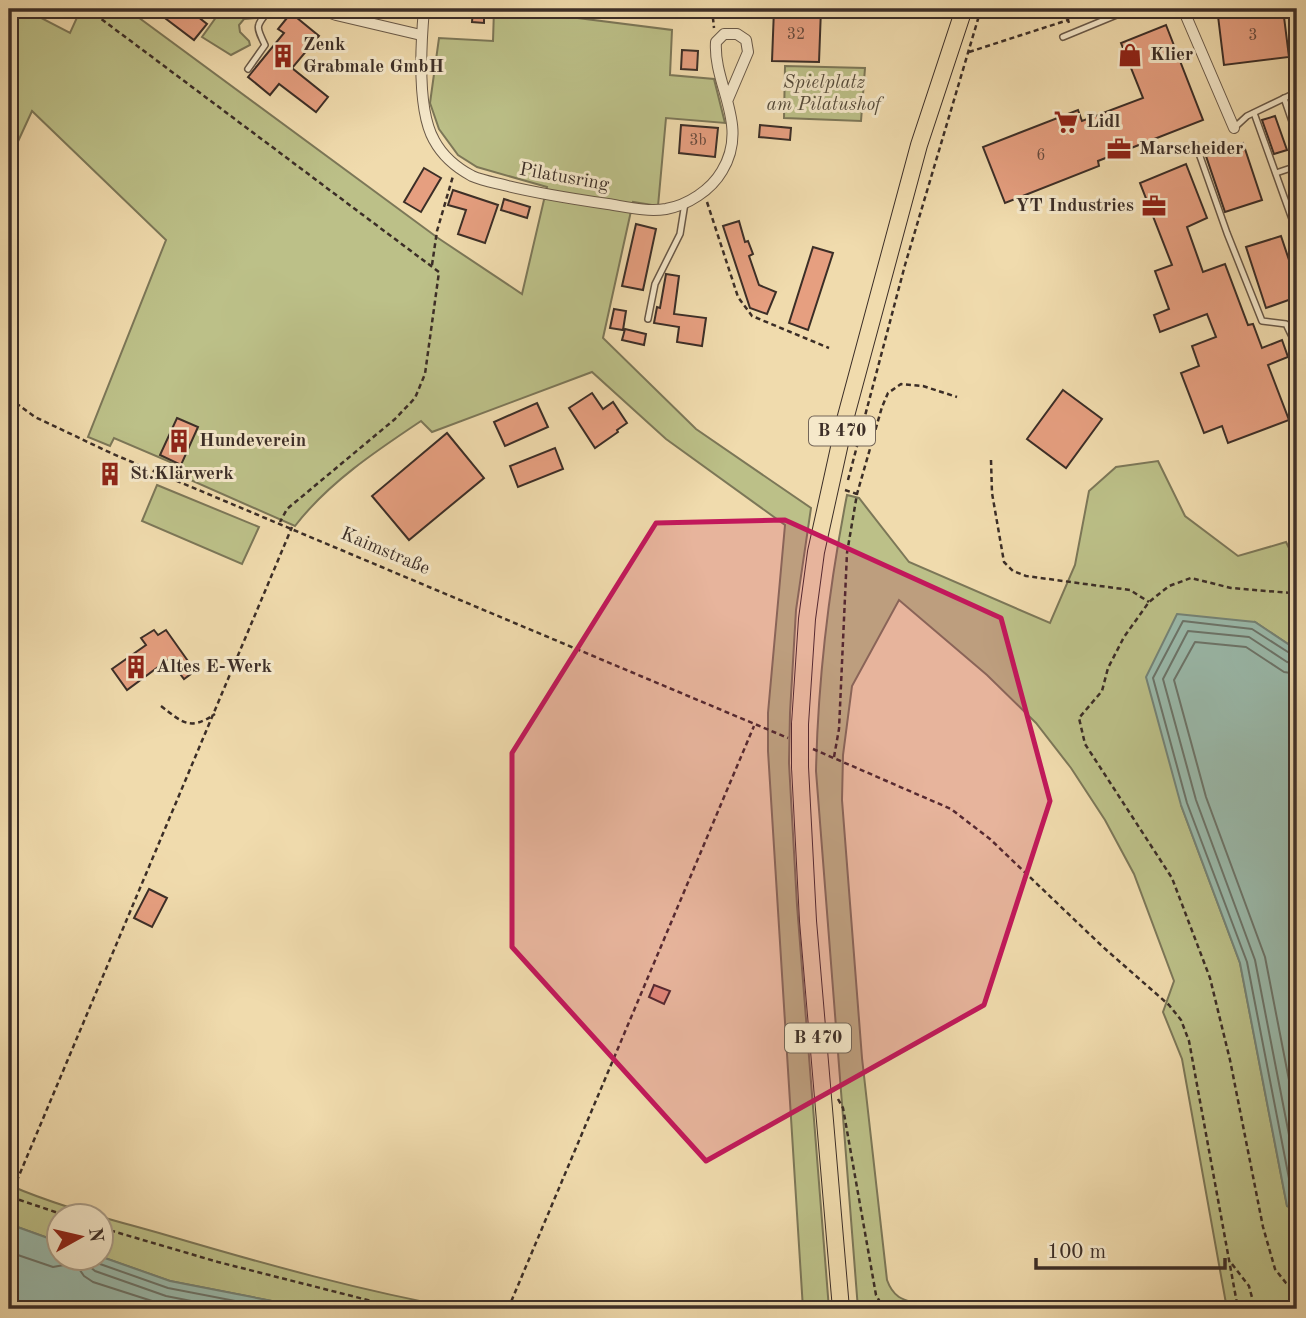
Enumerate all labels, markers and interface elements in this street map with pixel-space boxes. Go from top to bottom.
house number: 32 [787,27,805,43]
house number: 3 [1248,28,1258,44]
place label: Zenk Grabmale GmbH [303,36,444,77]
shop icon: Klier [1116,41,1144,69]
building icon: Zenk Grabmale GmbH [269,42,297,70]
place label: Klier [1150,46,1193,65]
park label: Spielplatz am Pilatushof [767,74,884,115]
supermarket icon: Lidl [1052,108,1080,136]
place label: Lidl [1086,113,1121,132]
house number: 3b [689,133,707,149]
office icon: Marscheider [1105,135,1133,163]
place label: Marscheider [1139,140,1244,159]
house number: 6 [1036,148,1046,164]
street label: Pilatusring [518,161,611,195]
office icon: YT Industries [1140,192,1168,220]
place label: YT Industries [1015,197,1134,216]
road number: B 470 [809,416,875,446]
building icon: Hundeverein [165,427,193,455]
place label: Hundeverein [199,432,306,451]
building icon: St.Klärwerk [96,460,124,488]
place label: St.Klärwerk [130,465,234,484]
street label: Kaimstraße [338,525,432,579]
building icon: Altes E-Werk [122,653,150,681]
place label: Altes E-Werk [156,658,273,677]
road number: B 470 [785,1023,851,1052]
north arrow [46,1202,116,1272]
text: N [84,1226,105,1244]
scale bar [1036,1227,1226,1271]
text: 100 m [1047,1242,1106,1263]

